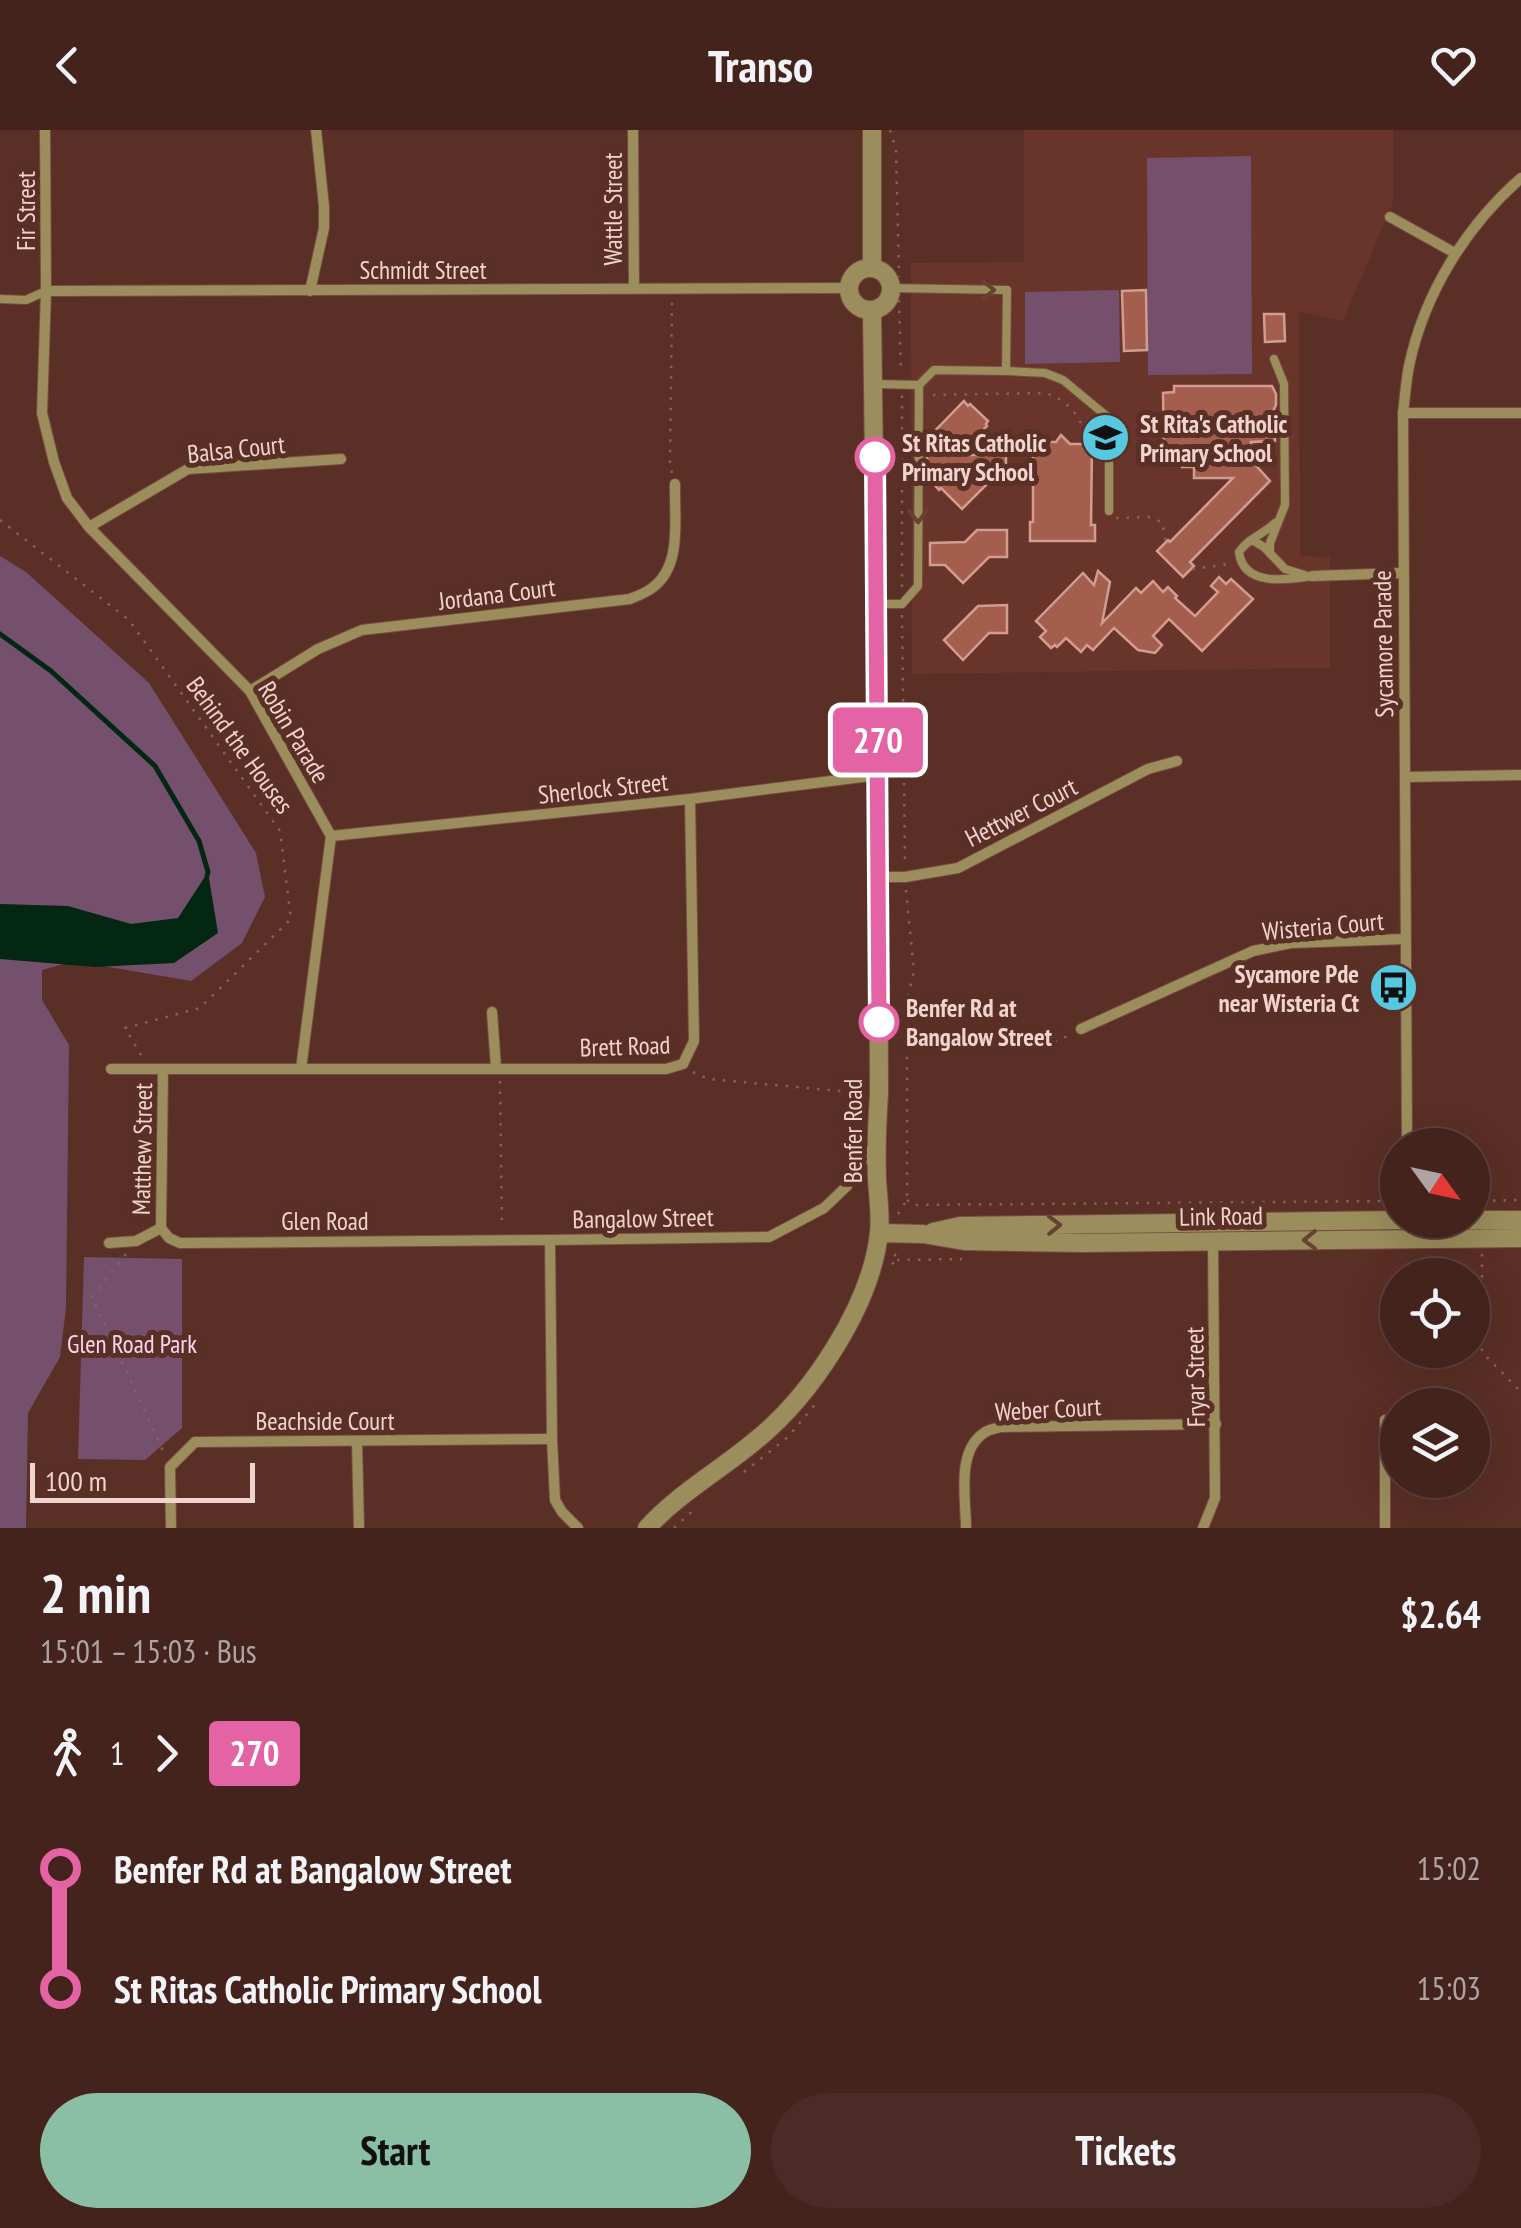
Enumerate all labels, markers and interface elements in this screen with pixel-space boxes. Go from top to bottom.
text: Transo [708,36,813,94]
icon: back [40,38,95,93]
icon: heart [1426,38,1481,93]
street label: Wattle Street [597,152,629,265]
street label: Fir Street [10,171,42,251]
street label: Schmidt Street [359,254,487,286]
one-way arrow [981,279,997,300]
place label: St Rita's Catholic Primary School [1140,408,1288,469]
school or university icon: St Rita's Catholic Primary School [1079,412,1131,464]
place label: St Ritas Catholic Primary School [902,427,1047,488]
street label: Balsa Court [186,428,287,470]
marker: St Ritas Catholic Primary School [856,438,894,476]
one-way arrow [907,508,929,524]
street label: Sycamore Parade [1366,570,1400,718]
street label: Jordana Court [436,571,557,617]
street label: Behind the Houses [180,670,300,820]
street label: Robin Parade [251,675,337,789]
line badge: 270 [820,708,936,772]
text: 270 [853,717,903,763]
street label: Sherlock Street [536,765,670,811]
street label: Hettwer Court [960,770,1082,854]
street label: Wisteria Court [1261,905,1385,947]
place label: Sycamore Pde near Wisteria Ct [1218,958,1360,1019]
bus stop icon: Sycamore Pde near Wisteria Ct [1368,962,1420,1014]
place label: Benfer Rd at Bangalow Street [906,992,1053,1053]
marker: Benfer Rd at Bangalow Street [860,1003,898,1041]
street label: Brett Road [579,1028,671,1064]
street label: Benfer Road [837,1079,869,1183]
street label: Matthew Street [125,1083,159,1215]
north arrow [1380,1128,1490,1238]
map controls [1380,1128,1490,1498]
street label: Link Road [1179,1199,1263,1233]
street label: Bangalow Street [572,1201,714,1235]
street label: Glen Road [281,1205,369,1237]
one-way arrow [1048,1214,1063,1236]
one-way arrow [1301,1229,1316,1251]
button: locate [1380,1258,1490,1368]
street label: Fryar Street [1178,1326,1212,1428]
park label: Glen Road Park [67,1328,197,1360]
button: layers [1380,1388,1490,1498]
street label: Weber Court [994,1390,1102,1428]
street label: Beachside Court [255,1405,395,1437]
scale bar [30,1458,255,1502]
text: 100 m [45,1462,107,1499]
text: 2 min [40,1557,151,1628]
text: $2.64 [1400,1589,1481,1638]
text: 15:01 – 15:03 · Bus [40,1630,257,1672]
icon: walk [40,1726,95,1781]
icon: forward [139,1726,194,1781]
text: 270 [229,1730,280,1776]
text: 1 [110,1732,124,1774]
text: Benfer Rd at Bangalow Street [114,1844,512,1893]
text: 15:02 [1417,1847,1481,1889]
text: St Ritas Catholic Primary School [114,1964,541,2013]
text: 15:03 [1417,1967,1481,2009]
button: Start [40,2093,751,2208]
button: Tickets [771,2093,1481,2208]

